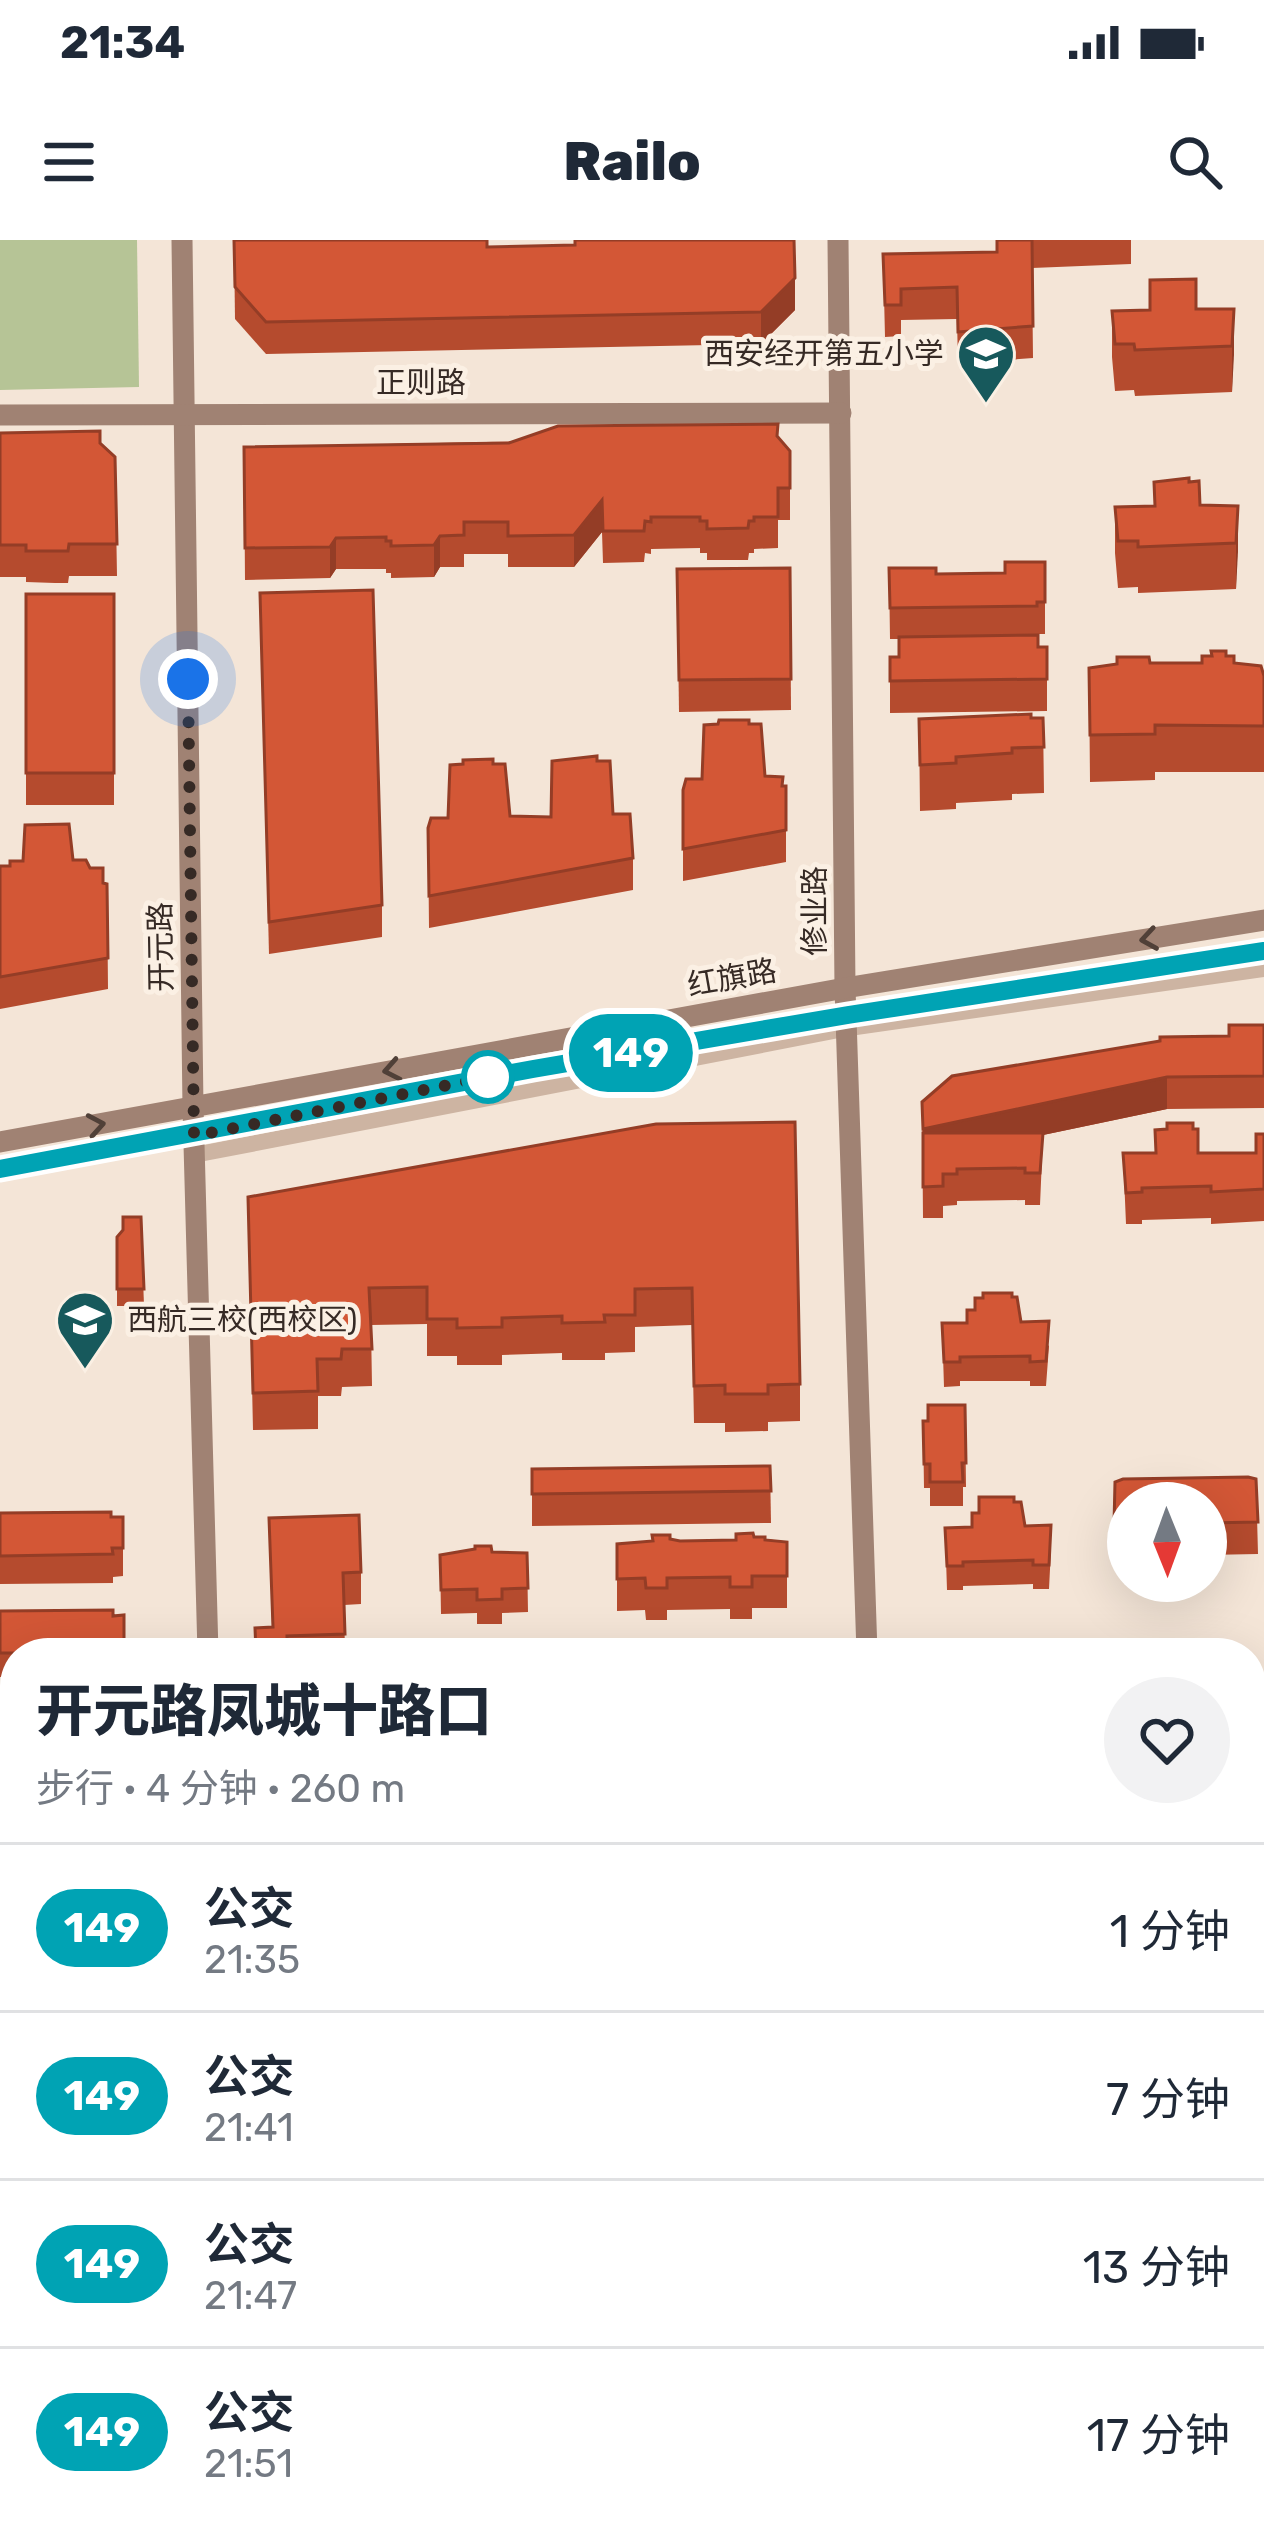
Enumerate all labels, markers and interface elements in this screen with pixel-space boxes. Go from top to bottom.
text: 21:34 [60,16,185,69]
icon: menu [36,129,102,195]
icon: search [1162,129,1228,195]
text: Railo [563,130,701,194]
school or university icon: 西安经开第五小学 [955,323,1017,405]
place label: 西安经开第五小学 [704,336,944,372]
street label: 正则路 [376,365,466,401]
your location [158,649,218,709]
street label: 修业路 [797,866,833,956]
street label: 开元路 [142,902,180,992]
one-way arrow [1139,925,1159,950]
street label: 红旗路 [685,952,779,1004]
line badge: 149 [562,1014,700,1092]
text: 149 [593,1028,669,1078]
unlabelled marker [463,1052,513,1102]
one-way arrow [382,1056,402,1082]
one-way arrow [86,1114,106,1139]
school or university icon: 西航三校(西校区) [54,1289,116,1371]
place label: 西航三校(西校区) [127,1302,357,1338]
north arrow [1107,1482,1227,1602]
map controls [1107,1482,1227,1602]
button: heart [1104,1677,1230,1803]
text: 开元路凤城十路口 [36,1678,492,1745]
text: 步行 · 4 分钟 · 260 m [36,1766,405,1812]
text: 公交 [204,1882,294,1935]
text: 149 [64,1903,140,1953]
text: 1 分钟 [1110,1905,1230,1958]
text: 21:35 [204,1937,300,1983]
text: 公交 [204,2050,294,2103]
text: 149 [64,2071,140,2121]
text: 7 分钟 [1106,2073,1230,2126]
text: 21:41 [204,2105,294,2151]
text: 公交 [204,2218,294,2271]
text: 149 [64,2239,140,2289]
text: 13 分钟 [1083,2241,1230,2294]
text: 21:47 [204,2273,297,2319]
text: 公交 [204,2386,294,2439]
text: 149 [64,2407,140,2457]
text: 17 分钟 [1087,2409,1230,2462]
text: 21:51 [204,2441,293,2487]

